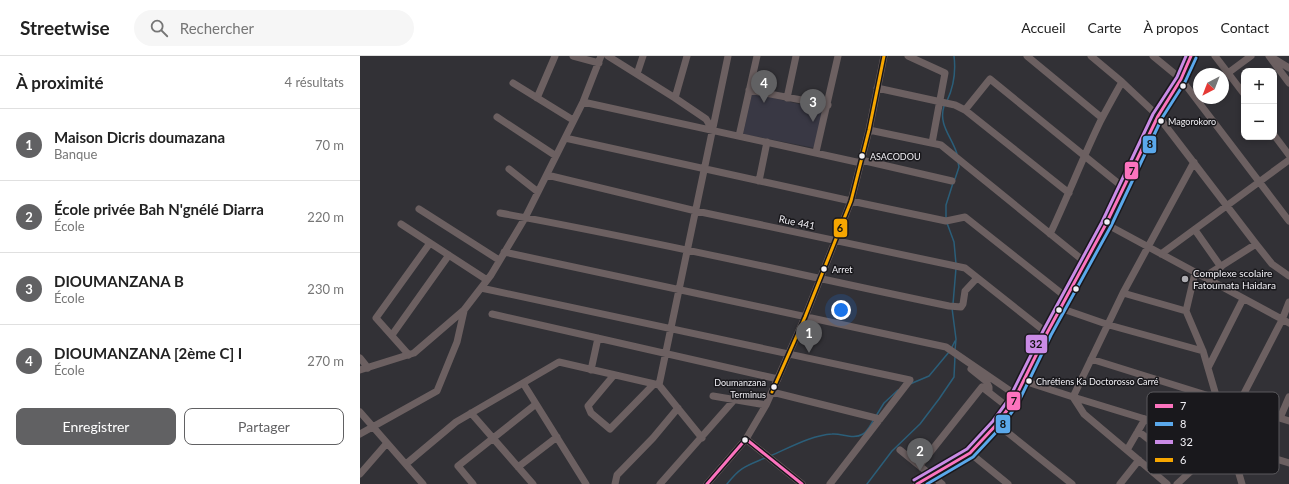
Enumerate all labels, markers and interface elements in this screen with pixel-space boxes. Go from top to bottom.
search box [134,10,414,46]
text: Streetwise [20,16,110,39]
icon: search [148,17,170,39]
text: Rechercher [180,19,254,37]
text: Accueil [1021,19,1066,36]
text: Carte [1088,19,1121,36]
text: À propos [1143,19,1198,36]
text: Contact [1220,19,1269,36]
north arrow [1193,68,1229,104]
map controls [1241,68,1277,140]
button: + [1241,68,1277,104]
pin: 4 [751,70,777,103]
text: À proximité [16,72,104,93]
text: 4 résultats [285,74,344,90]
unlabelled marker [1178,81,1188,91]
pin: 3 [800,89,826,122]
button: − [1241,104,1277,140]
marker: Magorokoro [1156,116,1166,126]
place label: Magorokoro [1168,116,1216,127]
text: Maison Dicris doumazana [54,128,225,146]
line badge: 8 [1142,135,1157,154]
text: 1 [25,137,33,153]
text: 70 m [315,137,344,153]
text: 8 [1147,137,1153,150]
text: Banque [54,146,97,162]
marker: ASACODOU [857,151,867,161]
place label: ASACODOU [870,151,921,162]
line badge: 7 [1124,161,1139,180]
text: 7 [1129,164,1135,177]
text: École privée Bah N'gnélé Diarra [54,200,264,218]
text: 2 [25,209,33,225]
text: 220 m [307,209,344,225]
street label: Rue 441 [778,212,816,232]
unlabelled marker [1102,217,1112,227]
text: École [54,218,85,234]
line badge: 6 [833,218,848,238]
text: 6 [837,221,844,234]
marker: Arret [819,264,829,274]
place label: Arret [832,264,853,275]
place label: Complexe scolaire Fatoumata Haidara [1193,267,1276,291]
text: DIOUMANZANA B [54,272,184,290]
marker: Complexe scolaire Fatoumata Haidara [1180,274,1190,284]
text: 3 [25,281,33,297]
text: 230 m [307,281,344,297]
unlabelled marker [1071,284,1081,294]
text: École [54,290,85,306]
your location [831,300,851,320]
unlabelled marker [1054,305,1064,315]
pin: 1 [796,320,822,353]
line badge: 32 [1025,334,1048,354]
text: 32 [1030,337,1042,350]
text: DIOUMANZANA [2ème C] I [54,344,242,362]
text: 4 [25,353,33,369]
text: 270 m [307,353,344,369]
text: École [54,362,85,378]
marker: Chrétiens Ka Doctorosso Carré [1024,376,1034,386]
place label: Chrétiens Ka Doctorosso Carré [1036,376,1159,387]
place label: Doumanzana Terminus [714,377,766,400]
marker: Doumanzana Terminus [769,382,779,392]
line badge: 7 [1006,391,1021,411]
legend [1147,392,1279,474]
text: 7 [1011,394,1017,407]
text: 7 [1180,399,1186,412]
button: Enregistrer [16,408,176,445]
button: Partager [184,408,344,445]
line badge: 8 [995,414,1011,434]
text: 8 [1000,417,1006,430]
text: 8 [1180,417,1186,430]
unlabelled marker [740,435,750,445]
text: 32 [1180,435,1193,448]
pin: 2 [907,438,933,471]
text: 6 [1180,453,1186,466]

